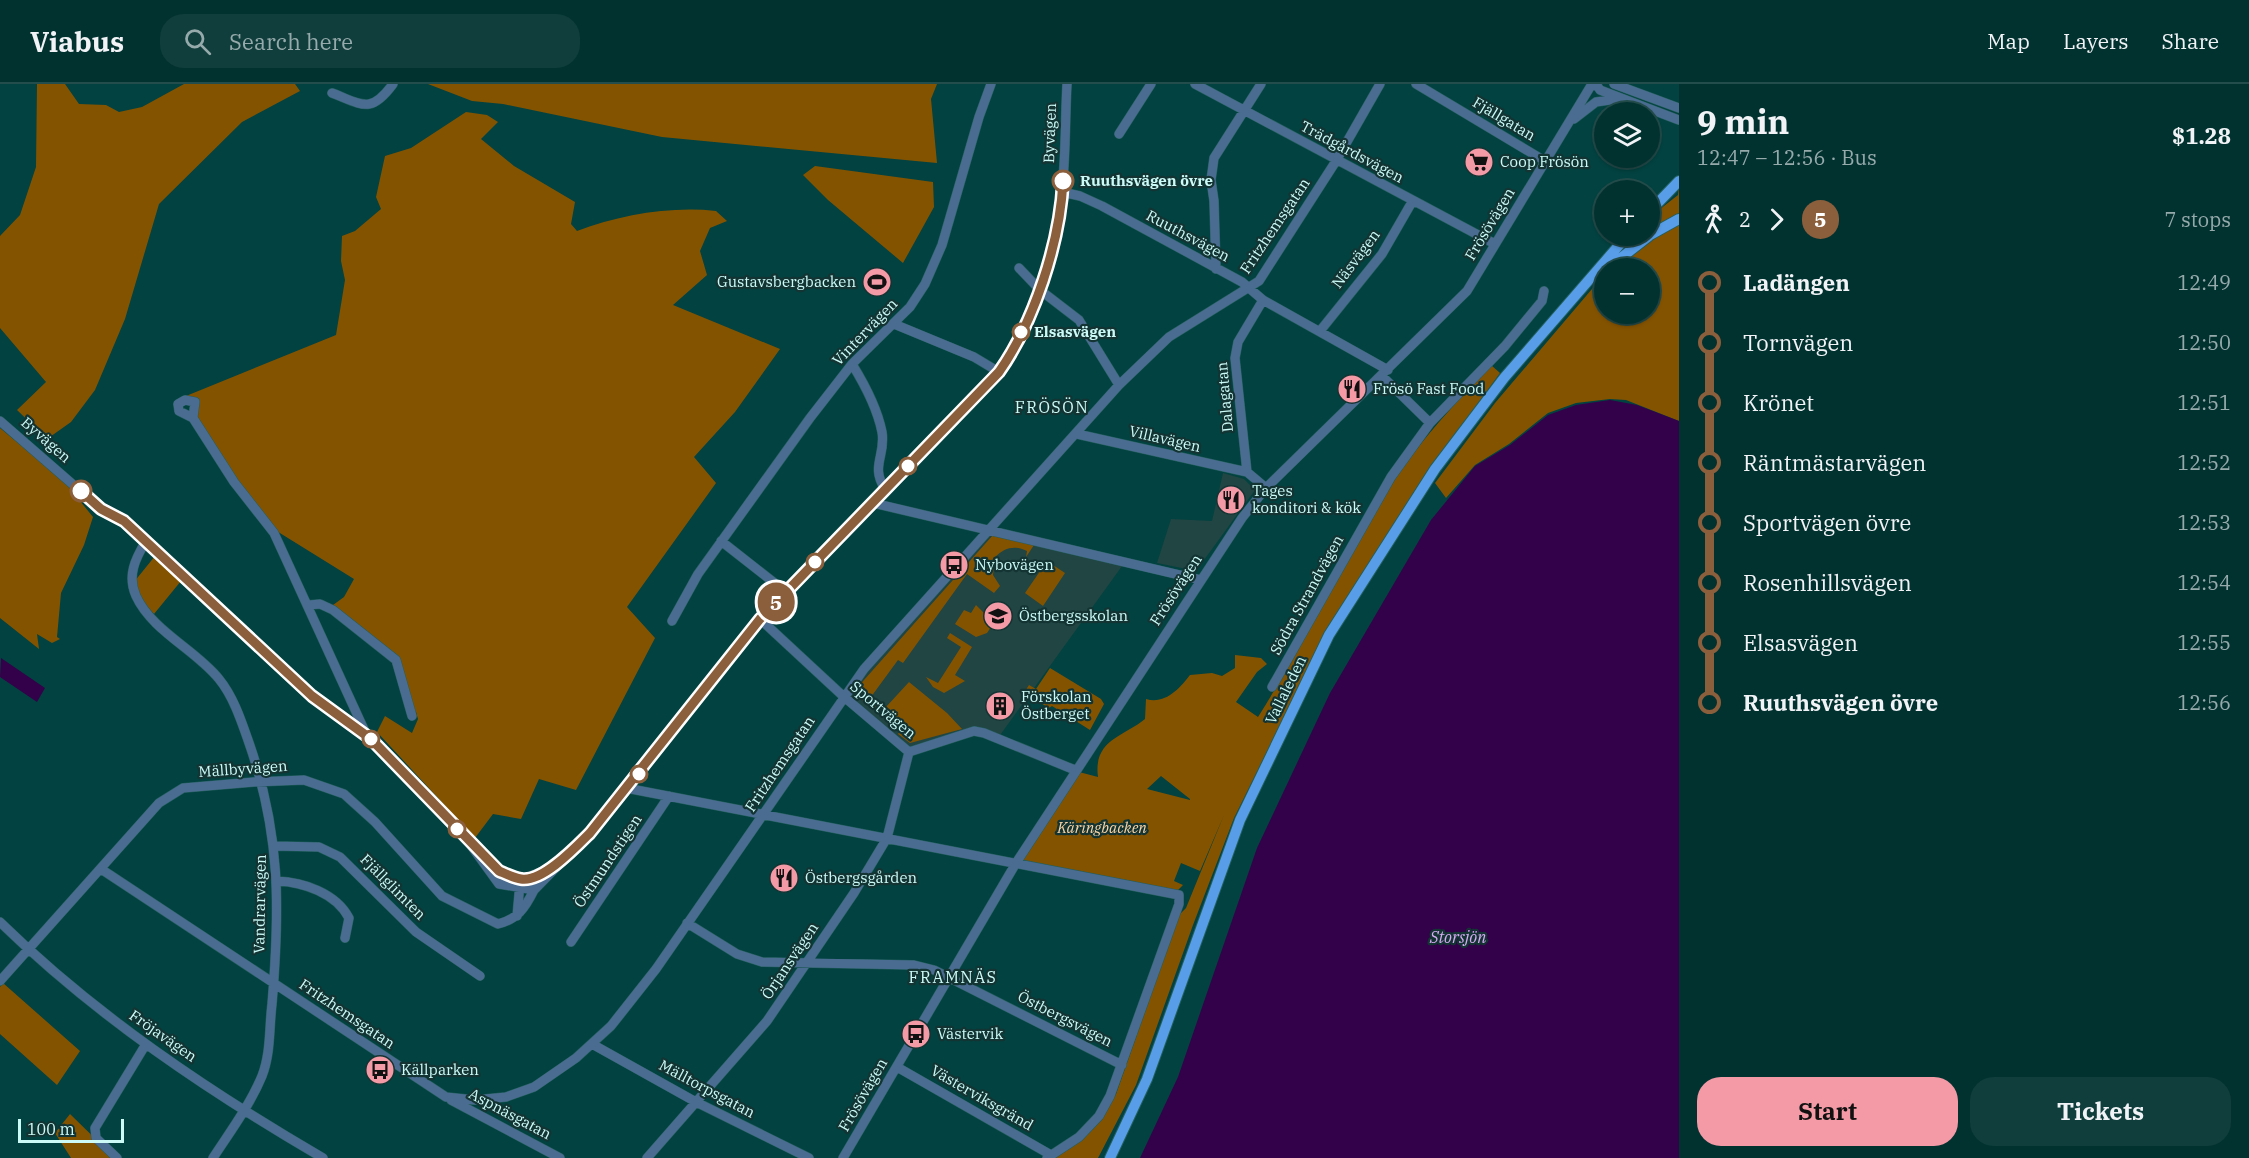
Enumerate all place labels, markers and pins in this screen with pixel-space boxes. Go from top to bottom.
supermarket icon: Coop Frösön [1463,146,1495,178]
place label: Coop Frösön [1500,152,1589,171]
marker: Ruuthsvägen övre [1052,170,1074,192]
place label: Ruuthsvägen övre [1080,171,1213,190]
sports icon: Gustavsbergbacken [861,266,893,298]
place label: Gustavsbergbacken [717,272,856,291]
place label: Elsasvägen [1034,322,1116,341]
marker: Elsasvägen [1012,323,1030,341]
restaurant icon: Frösö Fast Food [1336,373,1368,405]
place label: Frösö Fast Food [1373,379,1484,398]
unlabelled marker [899,457,917,475]
unlabelled marker [70,480,92,502]
place label: Tages konditori & kök [1252,481,1361,517]
restaurant icon: Tages konditori & kök [1215,484,1247,516]
bus stop icon: Nybovägen [938,549,970,581]
unlabelled marker [806,553,824,571]
place label: Nybovägen [975,555,1054,574]
school or university icon: Östbergsskolan [982,600,1014,632]
place label: Östbergsskolan [1019,606,1128,625]
place label: Förskolan Östberget [1021,687,1092,723]
building icon: Förskolan Östberget [984,690,1016,722]
unlabelled marker [362,730,380,748]
unlabelled marker [630,765,648,783]
unlabelled marker [448,820,466,838]
restaurant icon: Östbergsgården [768,862,800,894]
place label: Östbergsgården [805,868,917,887]
bus stop icon: Västervik [900,1018,932,1050]
place label: Västervik [937,1024,1004,1043]
bus stop icon: Källparken [364,1054,396,1086]
place label: Källparken [401,1060,479,1079]

